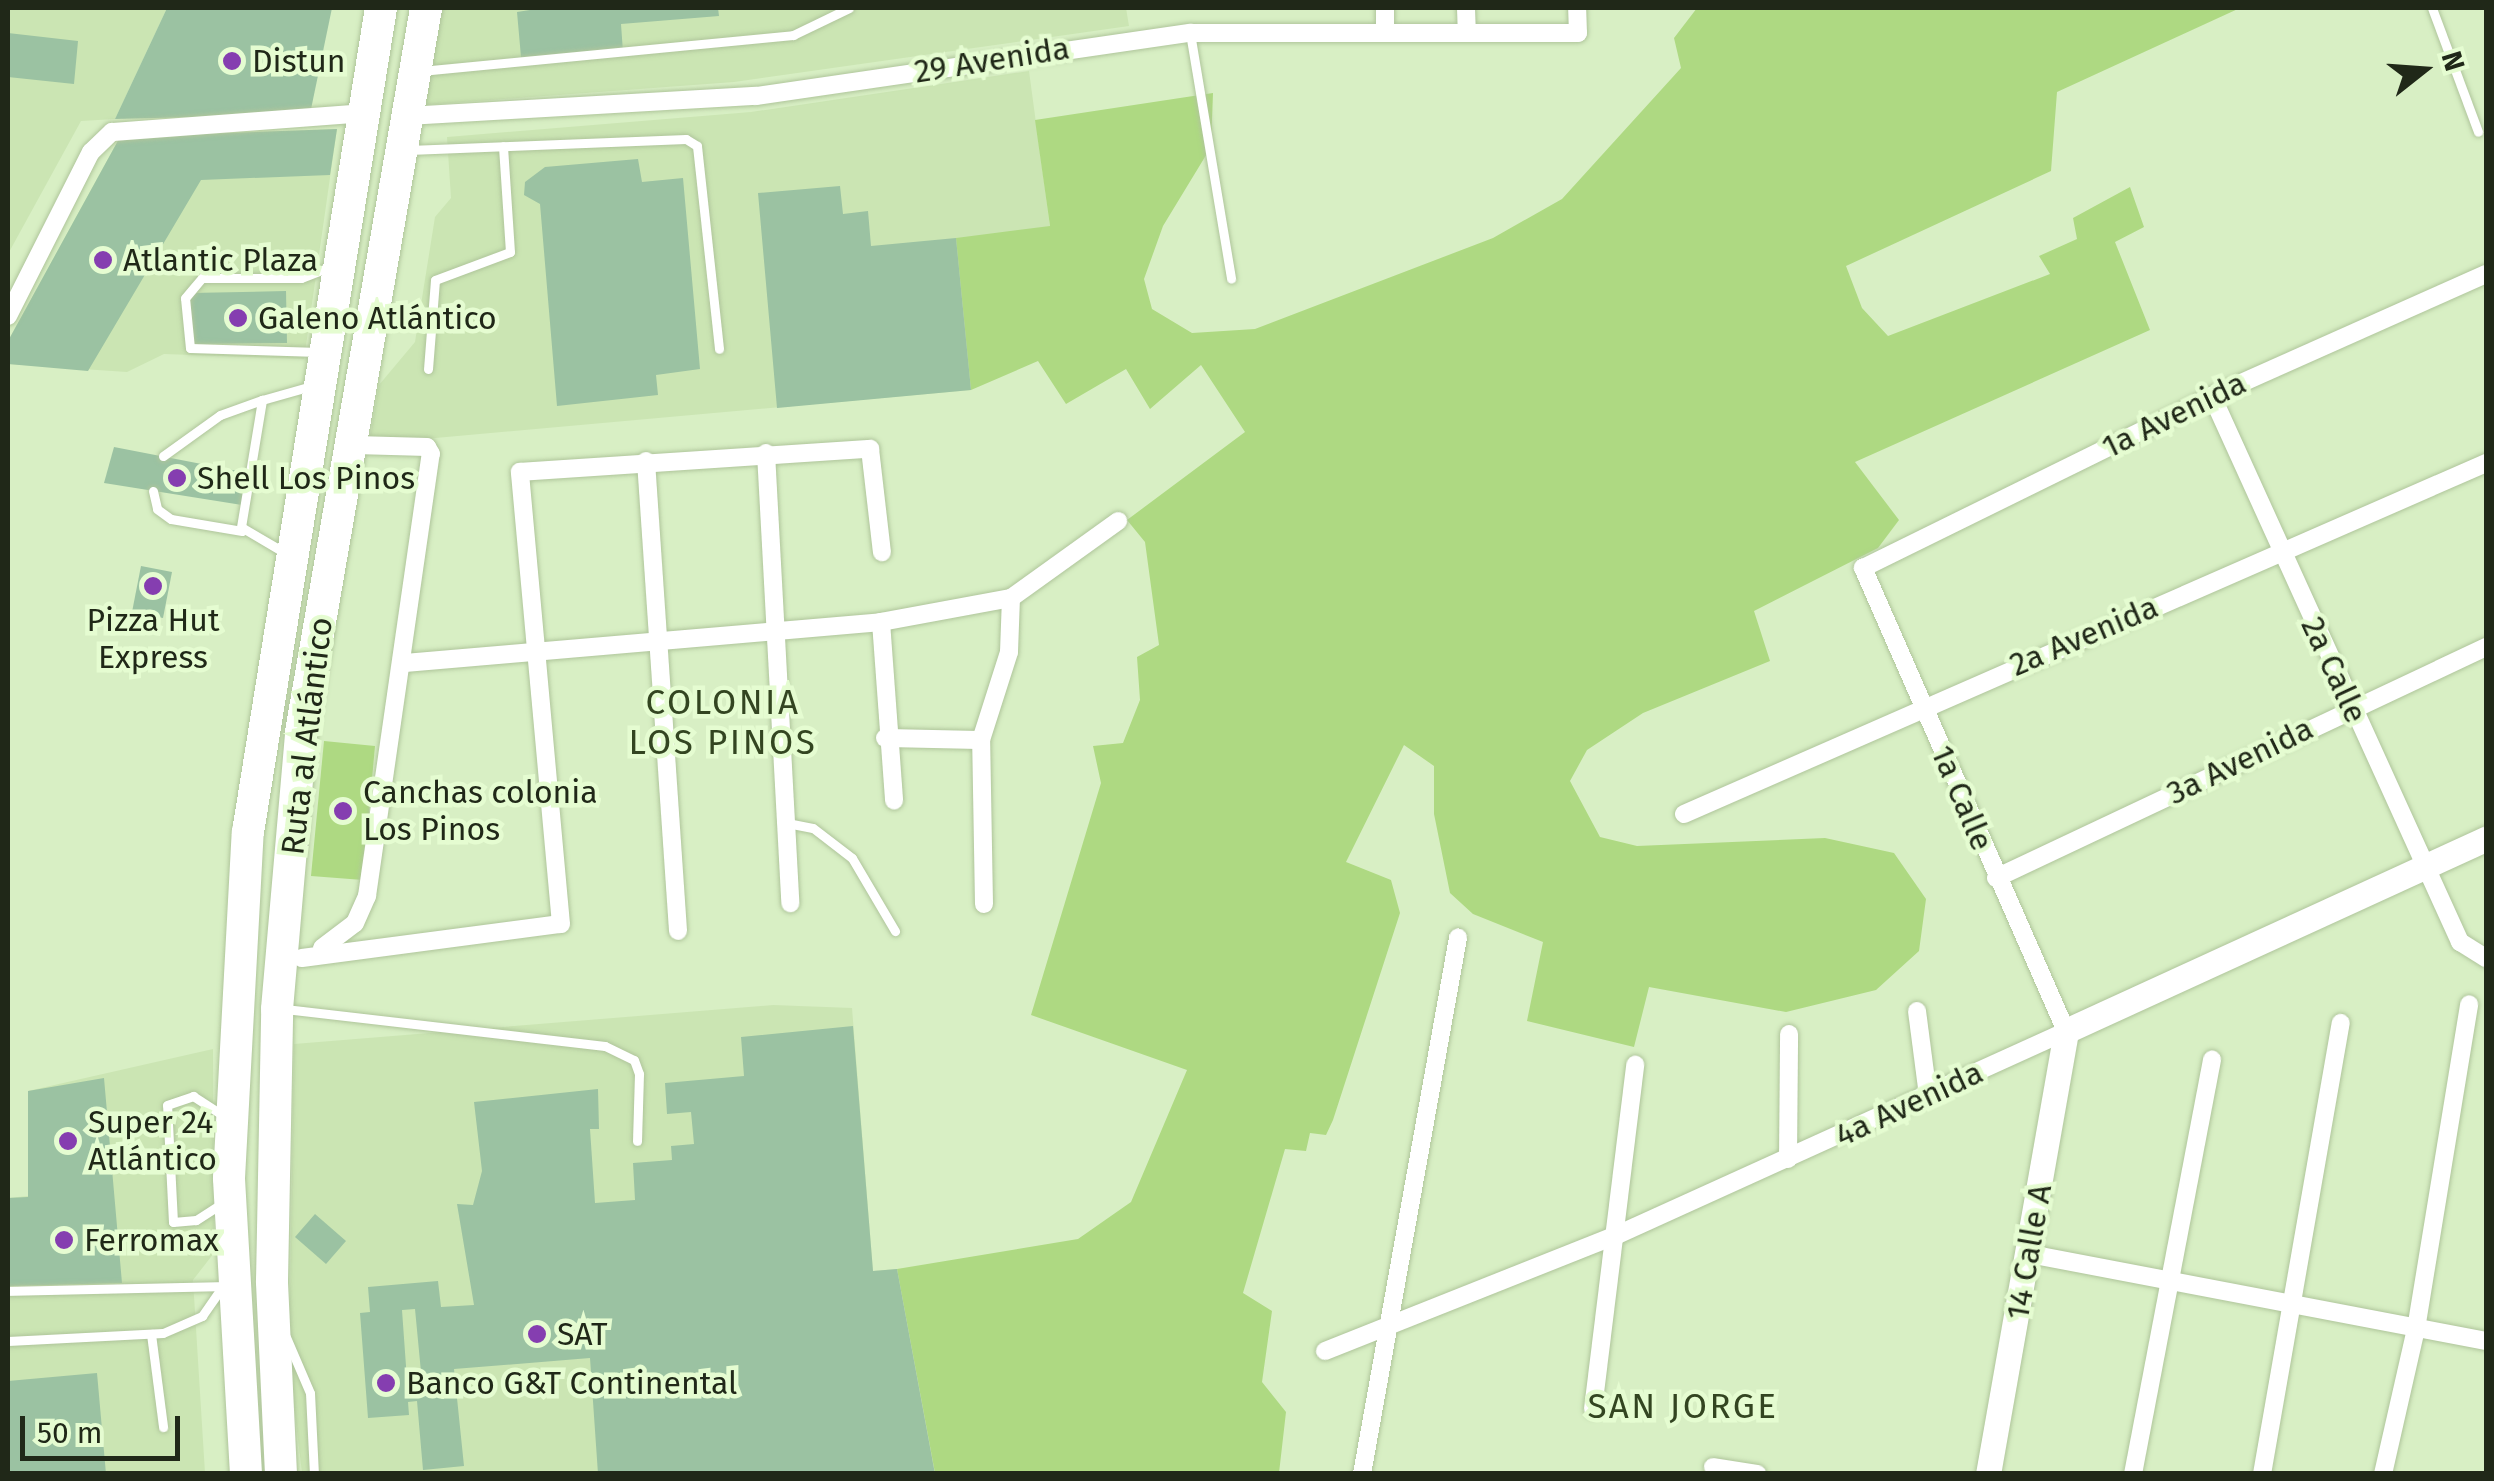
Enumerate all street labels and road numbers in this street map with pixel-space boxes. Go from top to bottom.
street label: 29 Avenida [912,29,1072,91]
street label: 1a Avenida [2096,364,2252,466]
street label: 2a Avenida [2004,588,2164,684]
street label: 2a Calle [2293,611,2375,729]
street label: Ruta al Atlántico [273,615,341,857]
street label: 3a Avenida [2161,709,2319,813]
street label: 1a Calle [1923,740,2001,856]
street label: 4a Avenida [1829,1053,1989,1155]
street label: 14 Calle A [1998,1181,2060,1323]

